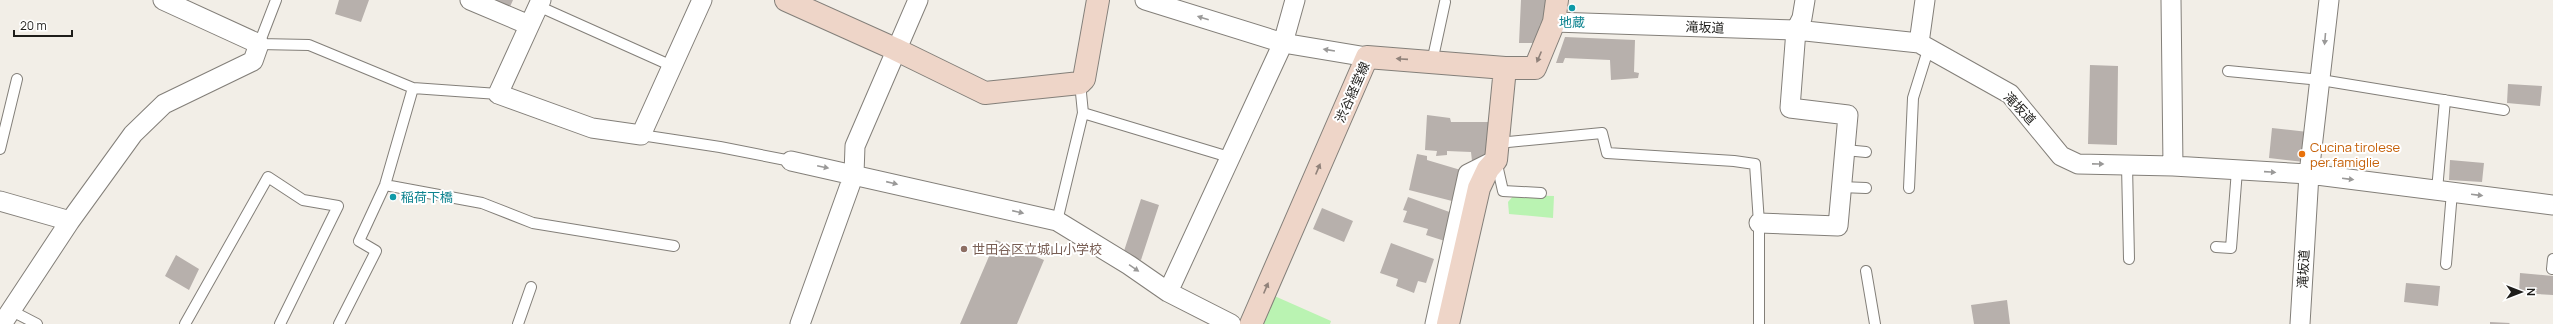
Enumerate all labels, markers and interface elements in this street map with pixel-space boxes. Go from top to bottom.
marker: 地蔵 [1567,3,1577,13]
scale bar [14,12,72,38]
place label: 地蔵 [1559,13,1585,31]
one-way arrow [1197,15,1209,21]
text: 20 m [20,17,47,34]
street label: 滝坂道 [1685,17,1725,37]
one-way arrow [2322,33,2329,45]
one-way arrow [1322,47,1335,53]
one-way arrow [1536,52,1542,63]
one-way arrow [1396,56,1408,63]
street label: 渋谷経堂線 [1331,59,1373,125]
street label: 滝坂道 [2000,88,2040,128]
place label: Cucina tirolese per famiglie [2310,138,2401,171]
marker: Cucina tirolese per famiglie [2297,149,2307,159]
one-way arrow [2092,161,2105,167]
one-way arrow [1315,163,1321,175]
one-way arrow [816,165,829,171]
one-way arrow [2264,168,2276,175]
one-way arrow [2342,176,2354,182]
one-way arrow [885,180,898,186]
place label: 稲荷下橋 [401,188,453,206]
marker: 稲荷下橋 [388,192,398,202]
one-way arrow [2471,192,2483,198]
one-way arrow [1012,209,1024,215]
place label: 世田谷区立城山小学校 [972,240,1102,258]
marker: 世田谷区立城山小学校 [959,244,969,254]
street label: 滝坂道 [2293,249,2313,289]
one-way arrow [1129,264,1139,272]
north arrow [2501,272,2541,312]
one-way arrow [1264,282,1270,294]
text: N [2524,288,2539,296]

